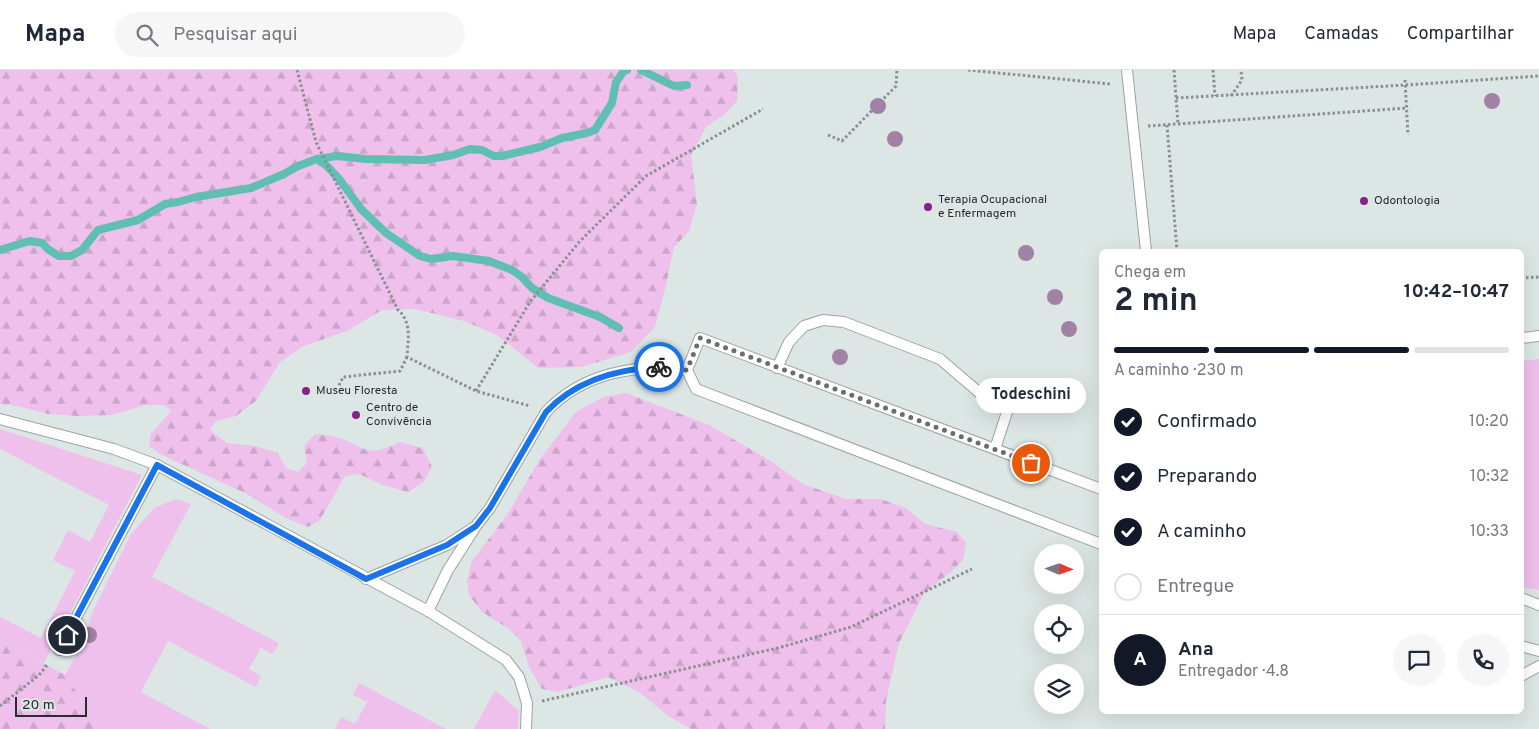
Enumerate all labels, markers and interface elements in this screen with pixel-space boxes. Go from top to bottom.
search box [115,12,465,57]
text: Mapa [25,20,85,50]
icon: search [133,21,161,49]
text: Pesquisar aqui [173,23,298,47]
text: Mapa [1233,23,1276,46]
text: Camadas [1304,23,1379,46]
text: Compartilhar [1407,23,1514,46]
place label: Terapia Ocupacional e Enfermagem [938,192,1047,222]
place label: Odontologia [1374,193,1440,209]
marker: Odontologia [1358,195,1370,207]
marker: Terapia Ocupacional e Enfermagem [922,201,934,213]
text: Chega em [1114,263,1186,283]
text: 10:42–10:47 [1404,280,1509,304]
text: 2 min [1114,282,1198,322]
courier [634,342,684,392]
icon: bike [645,353,673,381]
text: A caminho · 230 m [1114,361,1244,381]
callout: Todeschini [976,378,1086,413]
place label: Museu Floresta [316,383,397,399]
marker: Museu Floresta [300,385,312,397]
text: Todeschini [991,385,1071,405]
place label: Centro de Convivência [366,400,431,430]
icon: check [1114,408,1142,436]
marker: Centro de Convivência [350,409,362,421]
text: Confirmado [1157,410,1257,434]
text: 10:20 [1469,412,1509,432]
pin [1010,442,1052,484]
icon: bag [1017,449,1045,477]
icon: check [1114,463,1142,491]
text: Preparando [1157,465,1257,489]
text: 10:32 [1470,467,1509,487]
icon: check [1114,518,1142,546]
text: A caminho [1157,520,1246,544]
text: 10:33 [1470,522,1509,542]
north arrow [1034,544,1084,594]
map controls [1034,544,1084,714]
text: Entregue [1157,575,1234,599]
button: locate [1034,604,1084,654]
pin [46,614,88,656]
icon: home [53,621,81,649]
button: chat [1393,634,1445,686]
button: phone [1457,634,1509,686]
text: Ana [1178,638,1213,662]
text: A [1133,648,1147,672]
text: Entregador · 4.8 [1178,662,1289,682]
button: layers [1034,664,1084,714]
scale bar [15,694,88,717]
text: 20 m [22,697,55,714]

